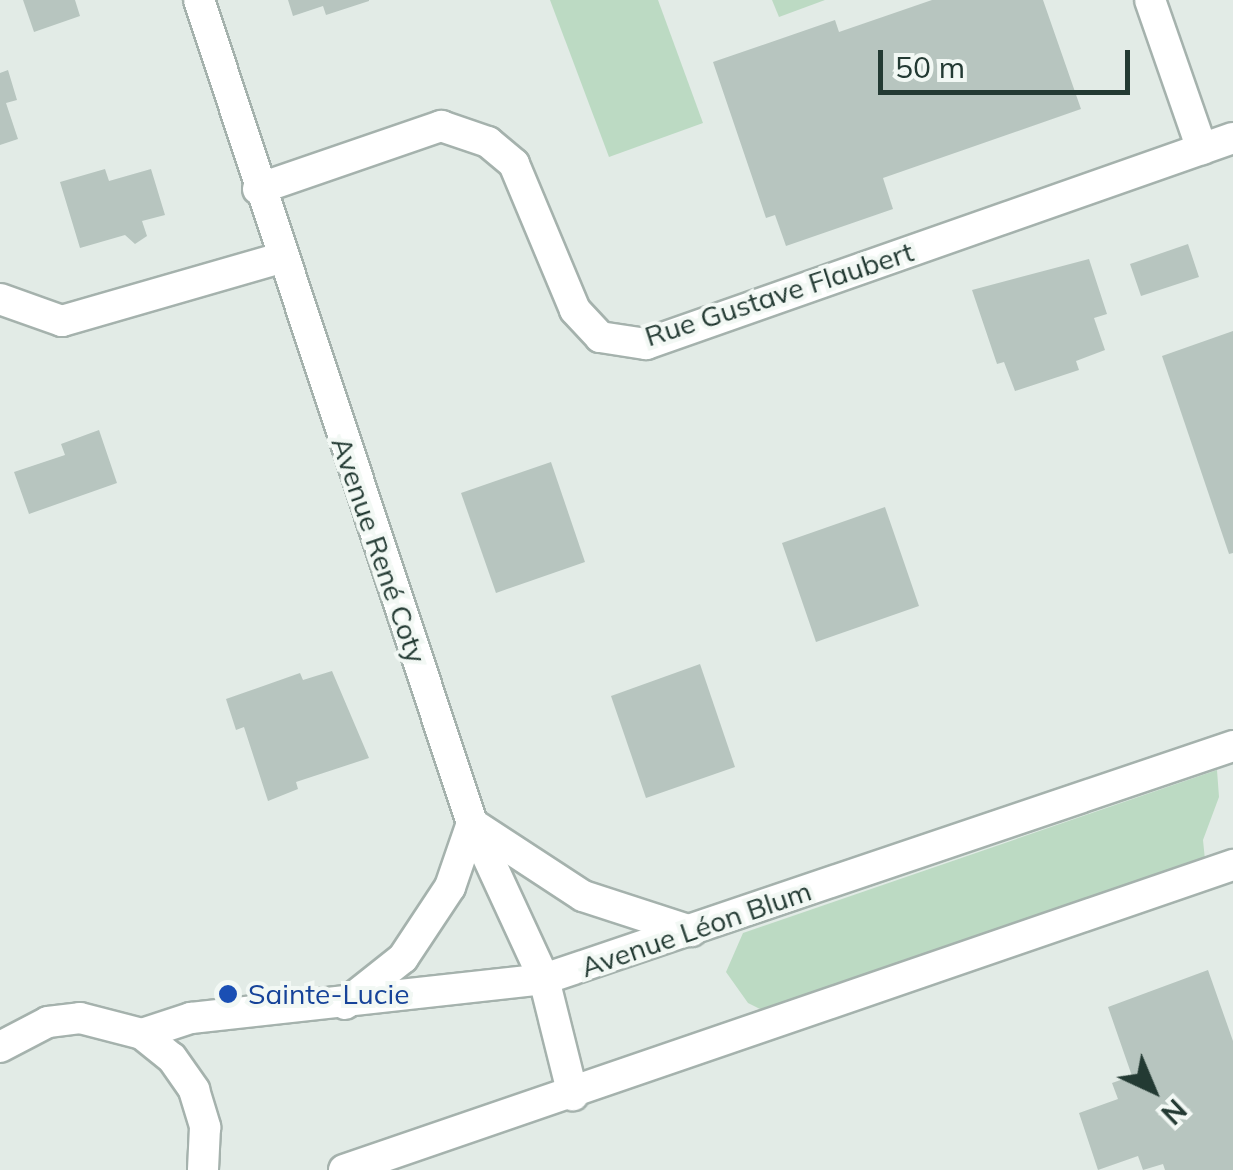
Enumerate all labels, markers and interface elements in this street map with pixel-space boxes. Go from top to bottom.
scale bar [883,30,1136,92]
text: 50 m [895,48,965,86]
street label: Rue Gustave Flaubert [641,235,917,353]
street label: Avenue René Coty [325,433,433,667]
street label: Avenue Léon Blum [576,874,816,984]
place label: Sainte-Lucie [248,977,409,1011]
marker: Sainte-Lucie [217,983,239,1005]
north arrow [1103,1040,1203,1140]
text: N [1154,1092,1194,1132]

